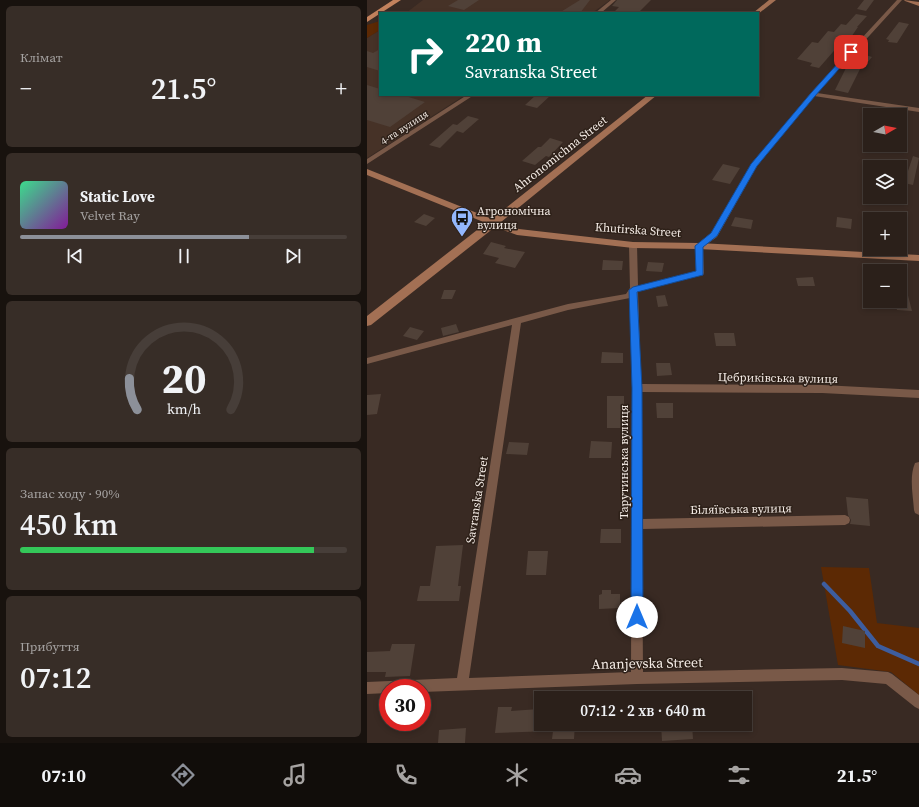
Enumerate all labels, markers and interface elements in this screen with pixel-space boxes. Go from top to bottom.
text: 220 m [465,23,542,61]
icon: right [399,28,451,80]
pin [834,35,868,69]
icon: arrive [840,41,862,63]
text: Клімат [20,49,63,66]
text: Savranska Street [465,59,597,84]
text: 21.5° [151,68,216,109]
text: − [20,73,32,103]
text: + [335,73,347,103]
street label: 4-та вулиця [378,107,431,148]
north arrow [863,108,907,152]
map controls [863,108,907,308]
street label: Ahronomichna Street [510,112,610,196]
button: layers [863,160,907,204]
text: Static Love [80,186,155,207]
place label: Агрономічна вулиця [477,203,552,233]
bus stop icon: Агрономічна вулиця [449,205,475,238]
text: Velvet Ray [80,207,140,224]
button: + [863,212,907,256]
street label: Khutirska Street [594,219,682,241]
icon: previous [64,245,86,267]
icon: pause [173,245,195,267]
icon: next [282,245,304,267]
button: − [863,264,907,308]
text: 20 [161,349,206,406]
street label: Цебриківська вулиця [718,369,838,387]
text: km/h [167,398,201,418]
street label: Тарутинська вулиця [616,405,632,519]
street label: Savranska Street [462,455,492,545]
text: Запас ходу · 90% [20,485,120,502]
street label: Біляївська вулиця [690,500,792,518]
text: 450 km [20,504,118,545]
position arrow [616,596,658,638]
text: Прибуття [20,638,80,655]
street label: Ananjevska Street [591,652,703,674]
text: 07:12 [20,657,91,698]
speed limit sign: 30 [379,679,431,731]
text: 07:12 · 2 хв · 640 m [580,700,706,721]
icon: directions [169,761,197,789]
icon: music [281,761,309,789]
icon: phone [392,761,420,789]
icon: climate [503,761,531,789]
icon: car [614,761,642,789]
icon: filters [725,761,753,789]
text: 07:10 [42,763,86,788]
text: 21.5° [837,763,877,788]

